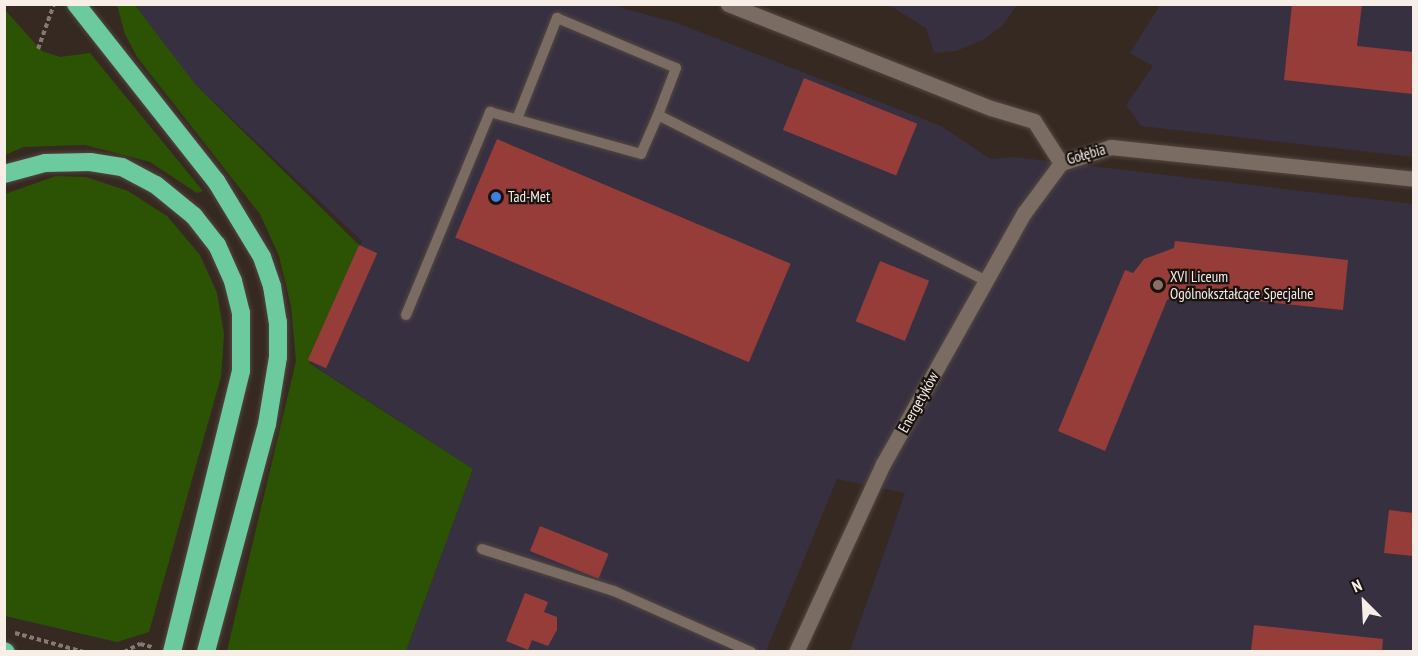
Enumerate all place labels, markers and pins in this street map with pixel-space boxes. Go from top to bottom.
place label: Tad-Met [508,188,550,206]
marker: Tad-Met [489,190,503,204]
place label: XVI Liceum Ogólnokształcące Specjalne [1170,267,1313,302]
marker: XVI Liceum Ogólnokształcące Specjalne [1151,278,1165,292]

